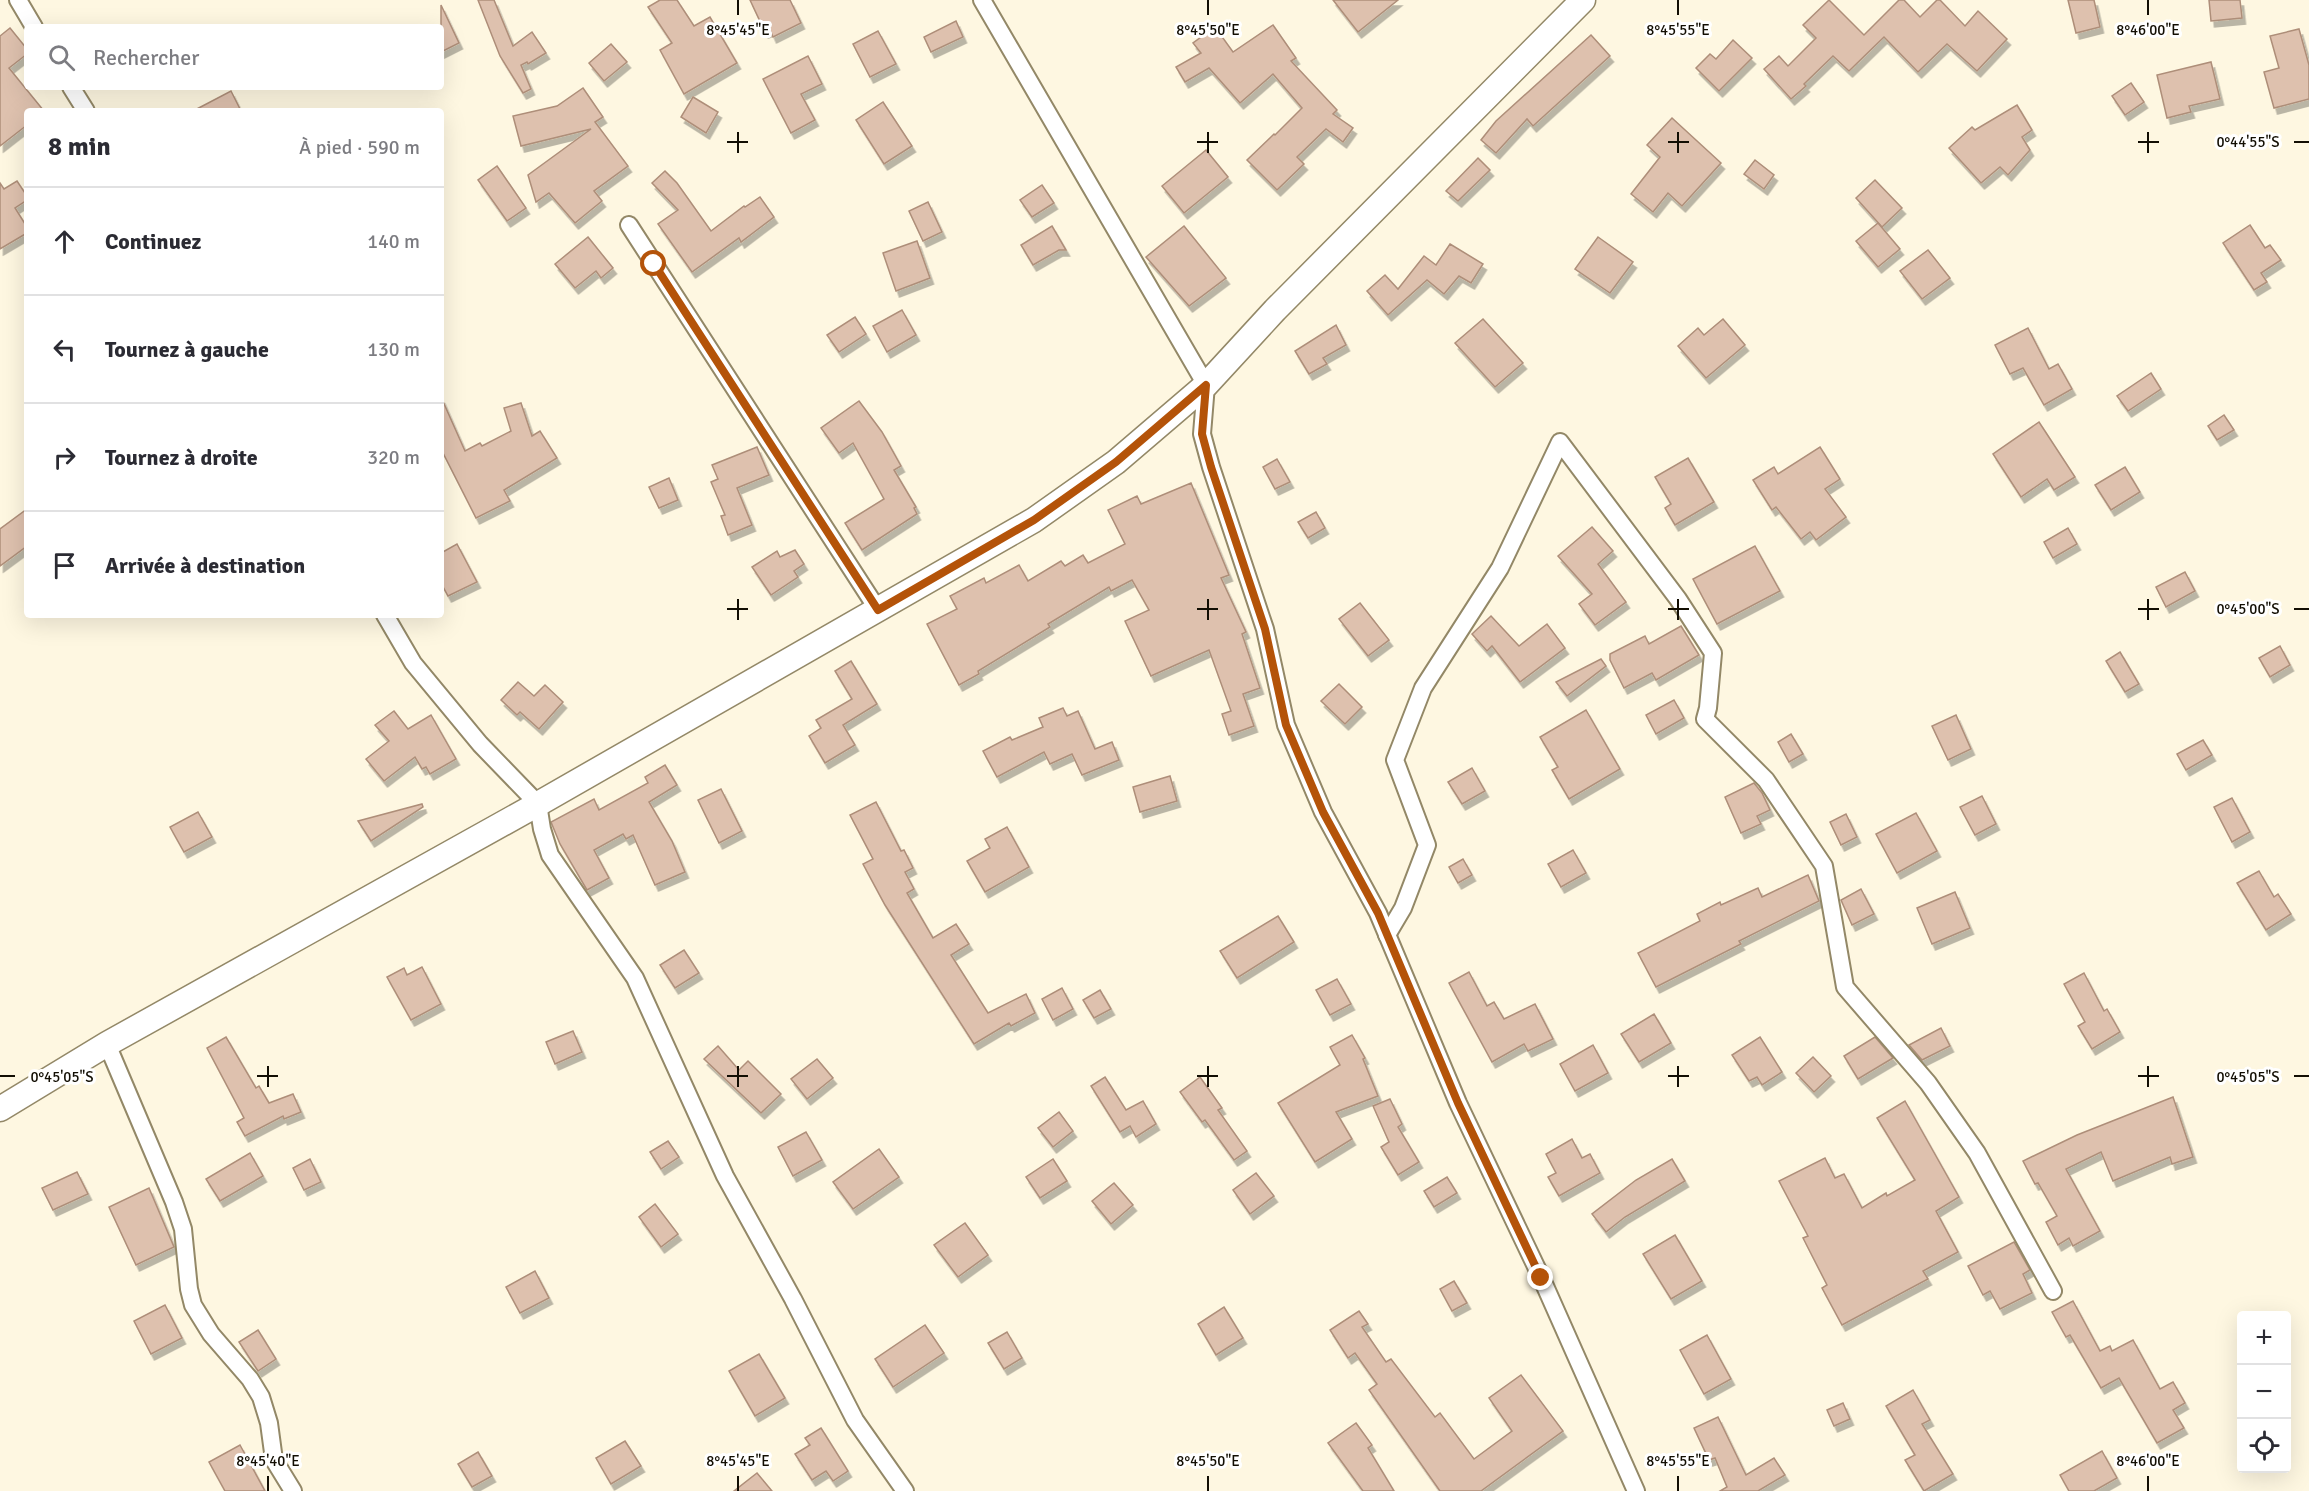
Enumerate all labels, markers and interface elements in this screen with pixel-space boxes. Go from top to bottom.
text: 8°45'45"E [706,21,770,39]
text: 8°45'50"E [1176,21,1240,39]
text: 8°45'55"E [1646,21,1710,39]
text: 8°46'00"E [2116,21,2180,39]
search box [24,24,444,90]
icon: search [45,41,78,74]
text: Rechercher [93,44,199,71]
text: 8 min [48,131,111,163]
text: 0°44'55"S [2216,133,2280,151]
text: À pied · 590 m [299,135,420,160]
icon: ahead [48,225,81,258]
text: Continuez [105,228,201,255]
text: 140 m [367,229,420,254]
route start [640,250,666,276]
icon: left [48,333,81,366]
text: Tournez à gauche [105,336,269,363]
text: 130 m [367,337,420,362]
icon: right [48,441,81,474]
text: Tournez à droite [105,444,258,471]
text: 320 m [367,445,420,470]
icon: arrive [48,549,81,582]
text: Arrivée à destination [105,552,305,579]
text: 0°45'00"S [2216,600,2280,618]
text: 0°45'05"S [30,1068,94,1086]
text: 0°45'05"S [2216,1068,2280,1086]
route end [1527,1264,1553,1290]
map controls [2237,1311,2291,1473]
button: + [2237,1311,2291,1365]
button: − [2237,1365,2291,1419]
button: locate [2237,1419,2291,1473]
text: 8°45'40"E [236,1452,300,1470]
text: 8°45'45"E [706,1452,770,1470]
text: 8°45'50"E [1176,1452,1240,1470]
text: 8°45'55"E [1646,1452,1710,1470]
text: 8°46'00"E [2116,1452,2180,1470]

